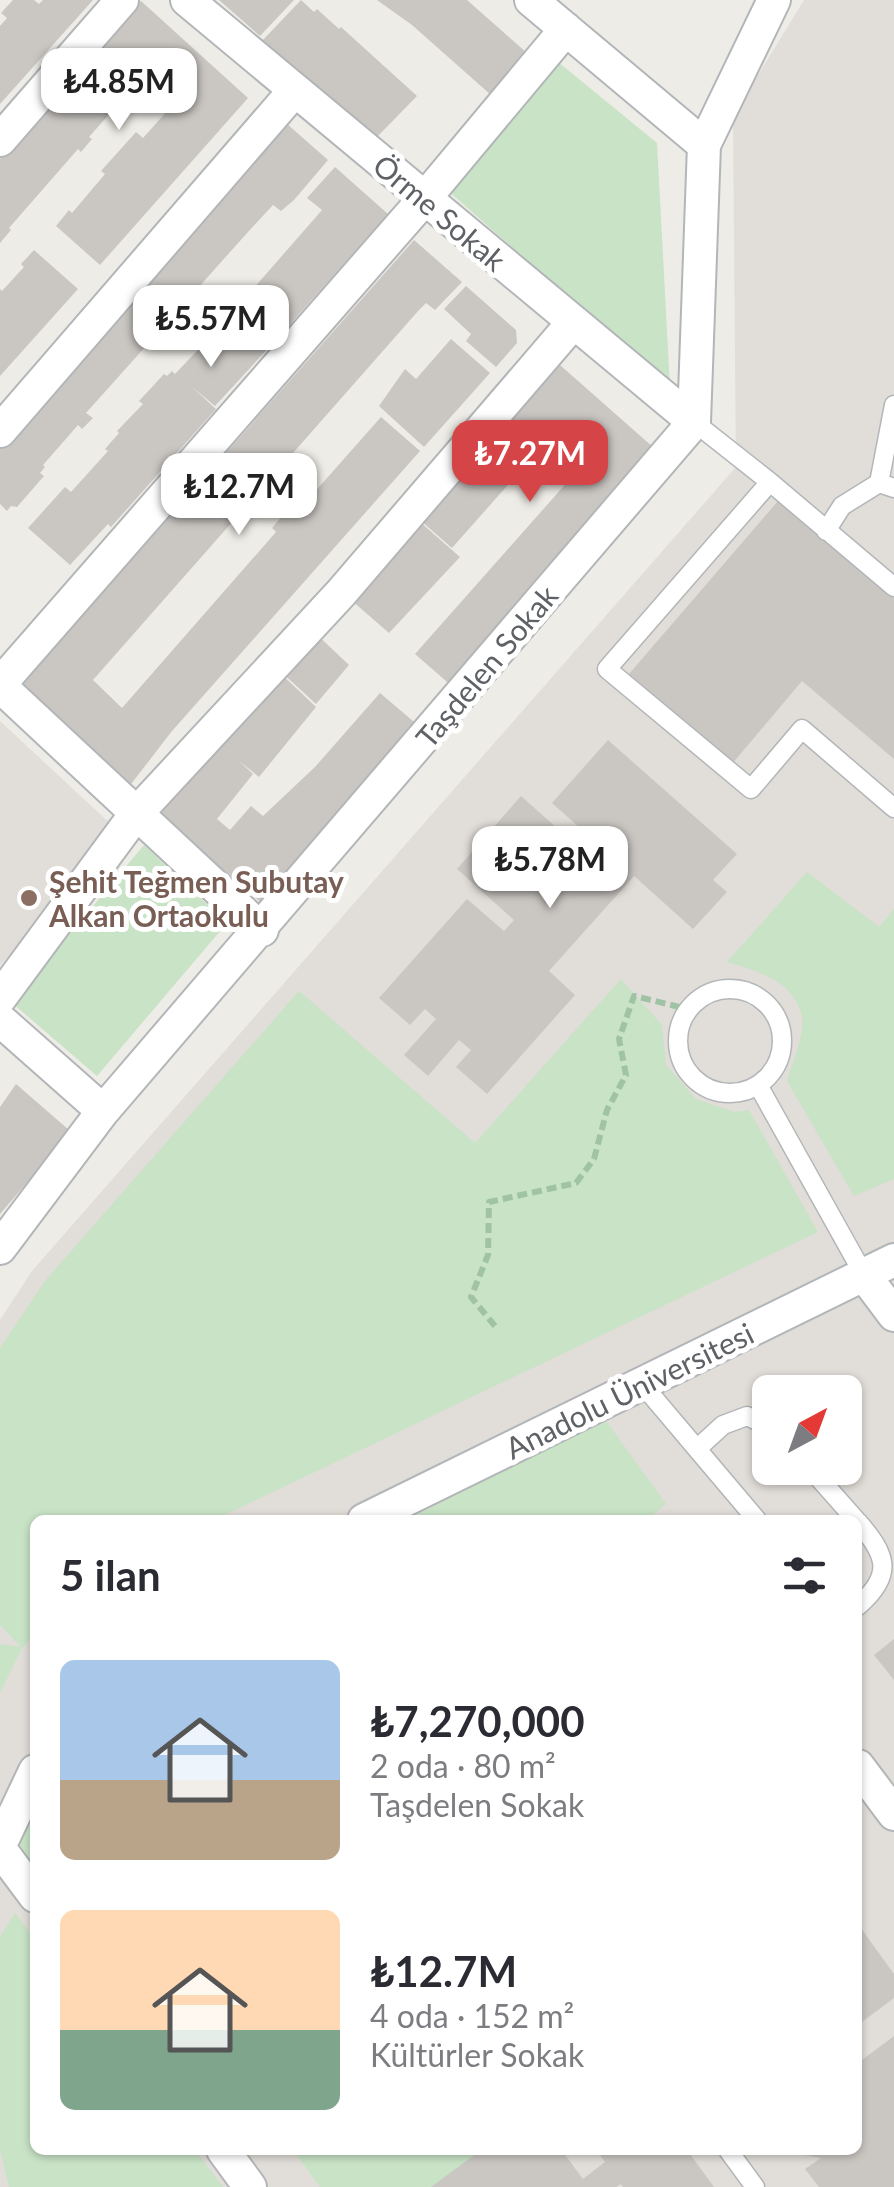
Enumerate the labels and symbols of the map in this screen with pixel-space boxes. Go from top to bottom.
pin: ₺4.85M [38,48,200,133]
street label: Örme Sokak [367,146,514,278]
pin: ₺5.57M [130,285,292,370]
pin: ₺7.27M [449,420,611,505]
pin: ₺12.7M [158,453,320,538]
street label: Taşdelen Sokak [408,577,565,754]
pin: ₺5.78M [469,826,631,911]
place label: Şehit Teğmen Subutay Alkan Ortaokulu [48,863,344,933]
marker: Şehit Teğmen Subutay Alkan Ortaokulu [18,887,40,909]
street label: Anadolu Üniversitesi [499,1314,759,1466]
north arrow [752,1375,862,1485]

